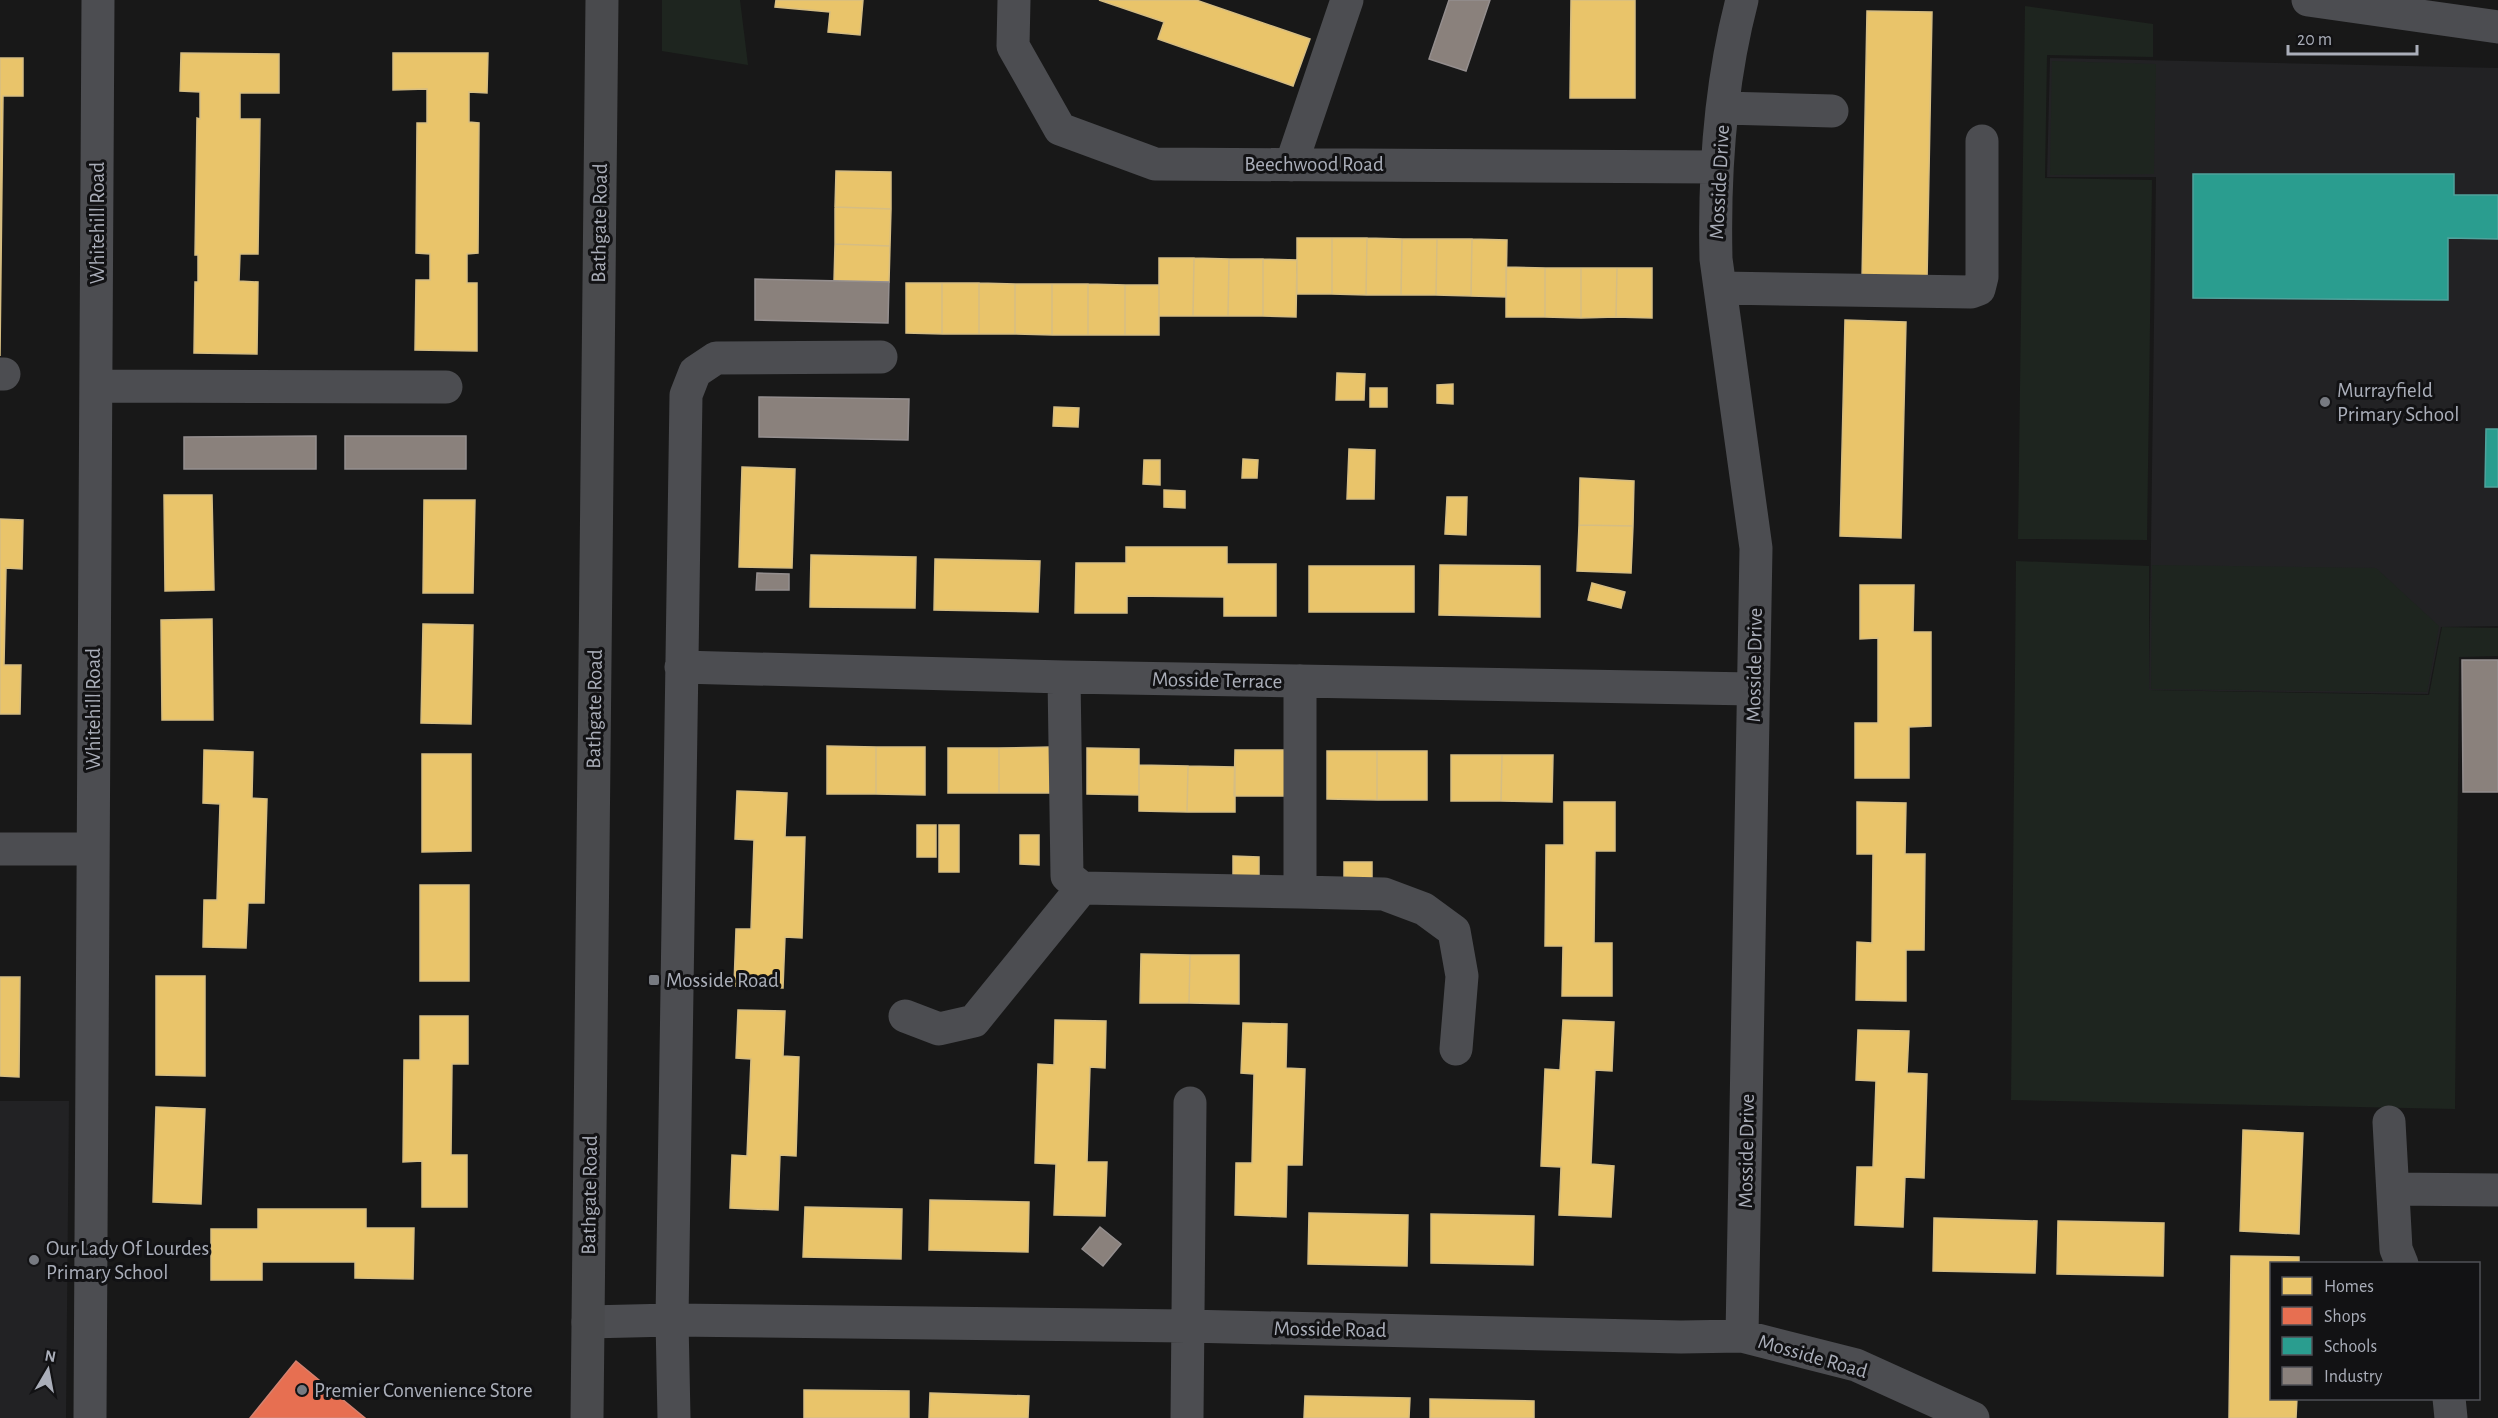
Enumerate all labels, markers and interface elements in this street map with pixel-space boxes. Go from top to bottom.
scale bar [2288,18,2417,56]
text: 20 m [2297,31,2332,49]
street label: Mosside Drive [1706,124,1733,240]
street label: Beechwood Road [1244,154,1384,175]
street label: Whitehill Road [87,162,108,284]
street label: Bathgate Road [588,163,611,283]
place label: Murrayfield Primary School [2337,380,2460,425]
marker: Murrayfield Primary School [2318,395,2332,409]
street label: Mosside Drive [1743,607,1766,723]
street label: Whitehill Road [83,648,104,770]
street label: Bathgate Road [583,649,606,769]
street label: Mosside Terrace [1152,669,1282,692]
place label: Mosside Road [666,970,779,991]
marker: Mosside Road [647,973,661,987]
street label: Mosside Drive [1735,1093,1758,1209]
street label: Bathgate Road [578,1135,601,1255]
place label: Our Lady Of Lourdes Primary School [46,1238,209,1283]
marker: Our Lady Of Lourdes Primary School [27,1253,41,1267]
legend [2270,1262,2480,1400]
text: Homes [2324,1278,2374,1296]
text: Shops [2324,1308,2366,1326]
street label: Mosside Road [1273,1318,1387,1341]
street label: Mosside Road [1756,1331,1870,1382]
text: Schools [2324,1338,2377,1356]
north arrow [18,1340,78,1400]
text: N [44,1347,57,1365]
text: Industry [2324,1368,2383,1386]
place label: Premier Convenience Store [314,1380,533,1401]
marker: Premier Convenience Store [295,1383,309,1397]

